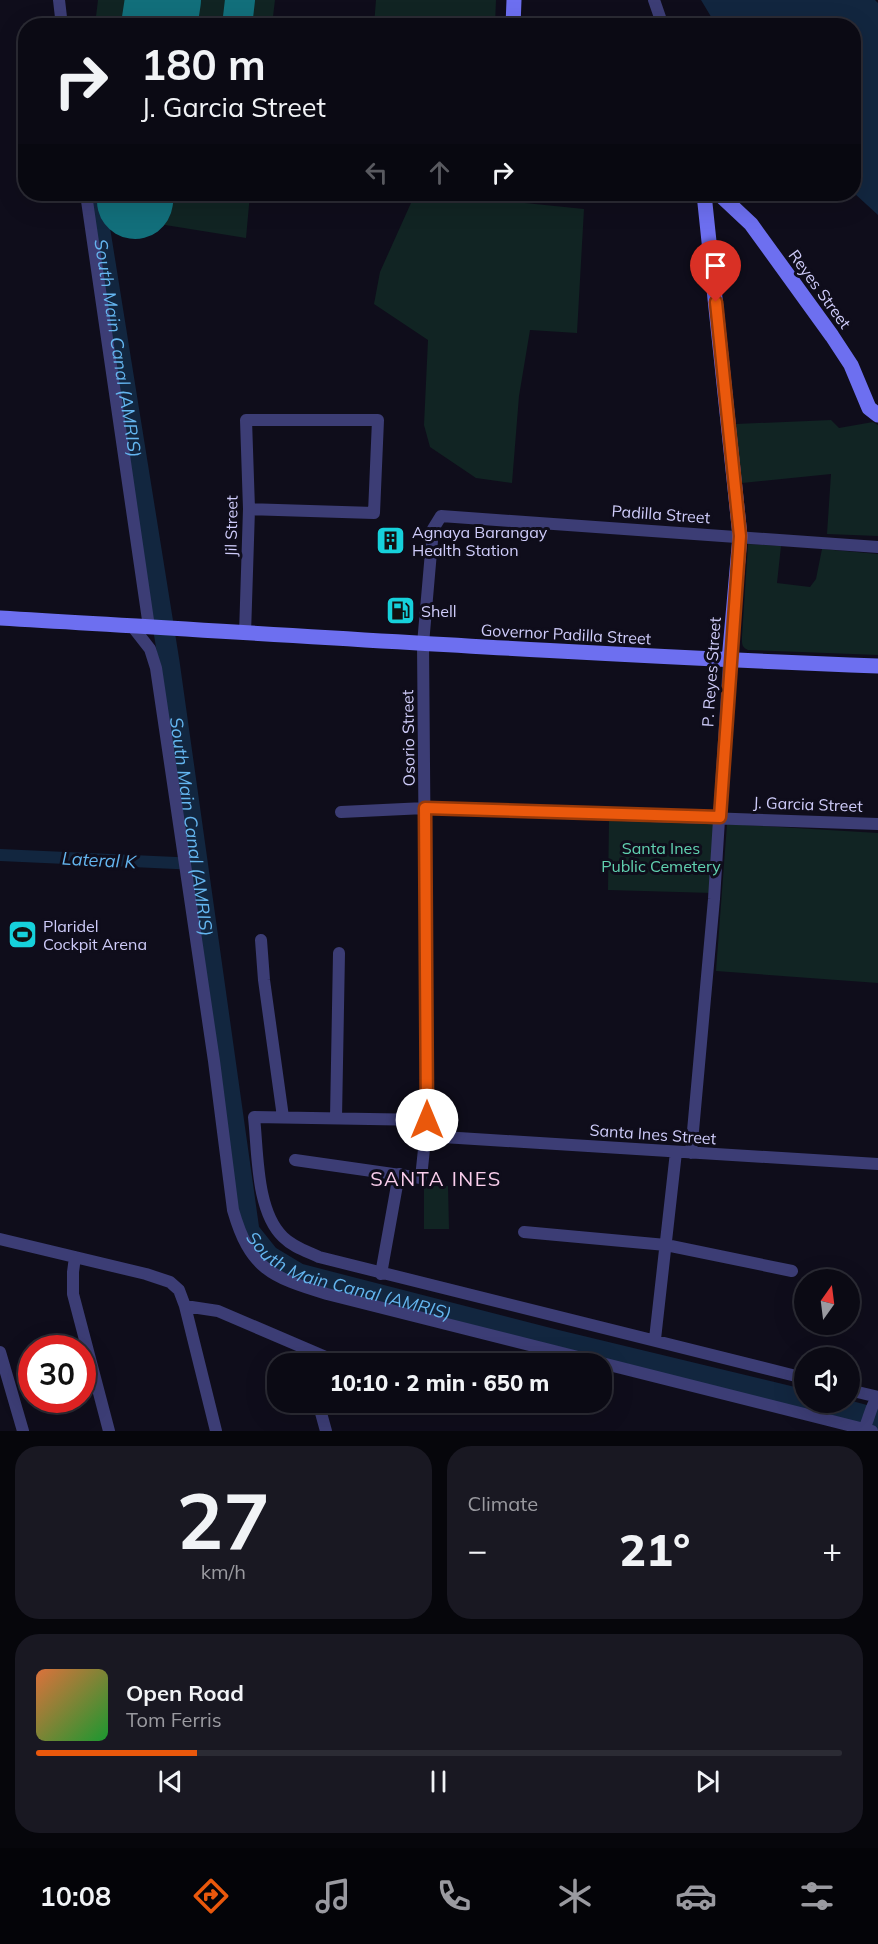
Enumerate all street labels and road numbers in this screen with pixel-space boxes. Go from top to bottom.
street label: Reyes Street [785,246,856,333]
street label: Jil Street [220,495,242,557]
street label: Padilla Street [611,501,711,527]
street label: P. Reyes Street [697,616,725,728]
street label: Governor Padilla Street [480,620,652,648]
street label: Osorio Street [397,689,419,786]
street label: J. Garcia Street [753,792,864,816]
street label: Santa Ines Street [589,1120,717,1148]

